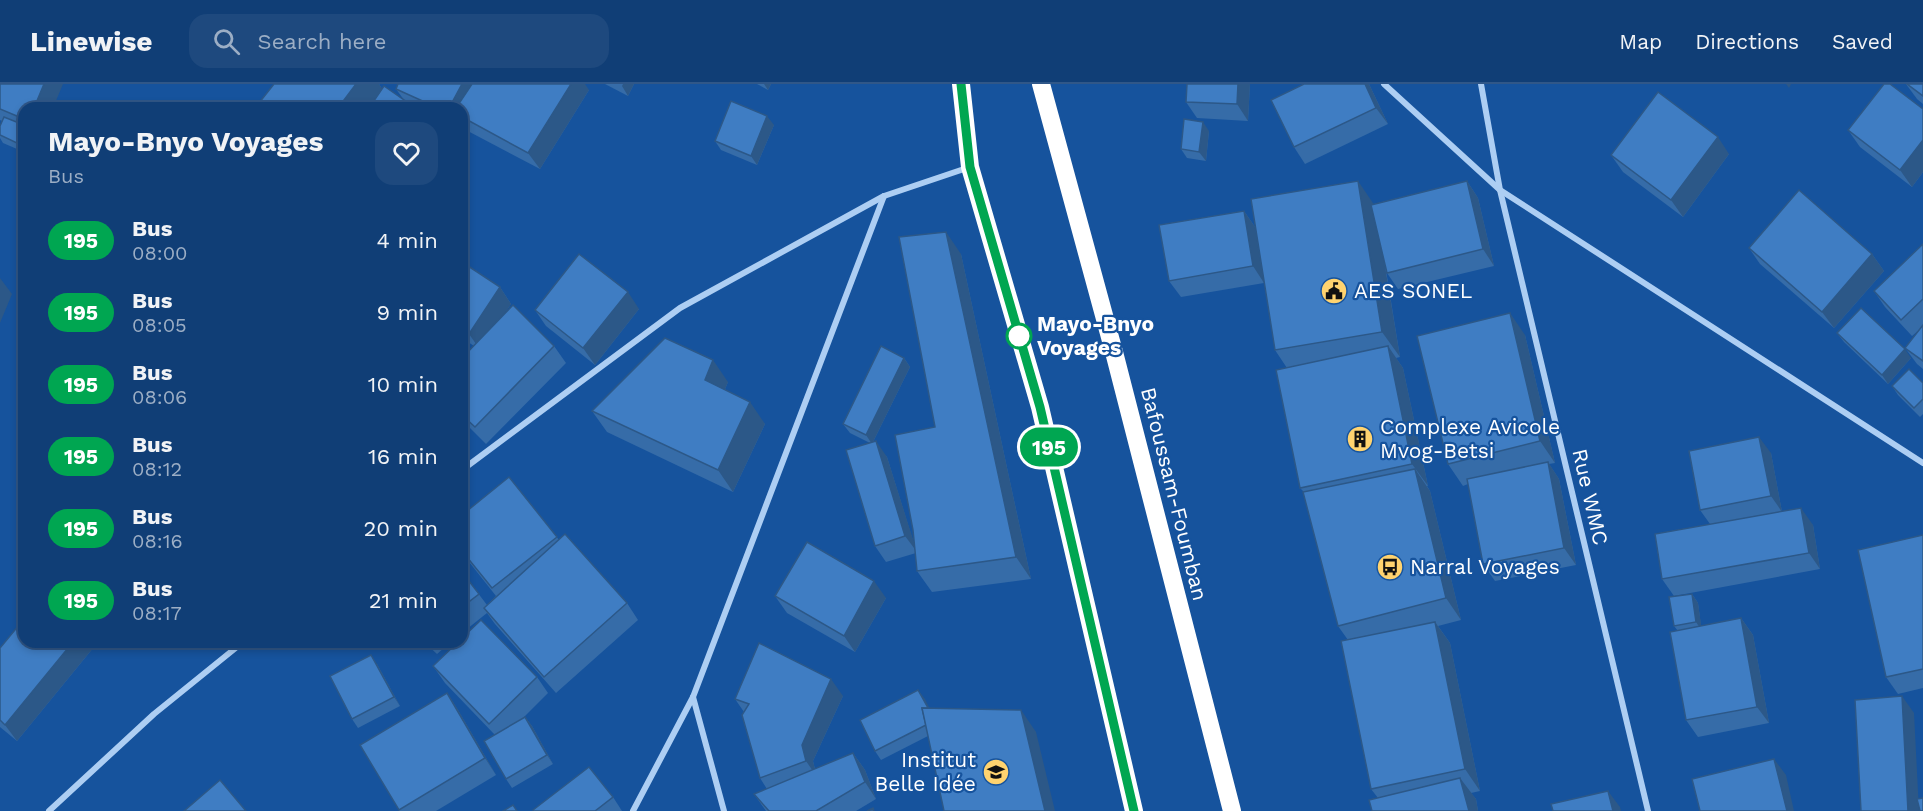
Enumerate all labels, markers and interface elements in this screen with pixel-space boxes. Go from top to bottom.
search box [189,14,609,68]
text: Linewise [30,25,153,58]
icon: search [210,25,243,58]
text: Search here [258,29,387,54]
text: Map [1619,29,1662,54]
text: Directions [1695,29,1799,54]
text: Saved [1832,29,1893,54]
button: heart [375,122,438,185]
text: Mayo-Bnyo Voyages [48,125,323,158]
text: Bus [48,164,84,188]
text: Bus [132,216,172,241]
text: 195 [64,228,98,253]
text: 4 min [377,228,438,253]
text: 08:00 [132,241,188,265]
public building icon: AES SONEL [1319,276,1349,306]
place label: AES SONEL [1354,278,1472,303]
text: Bus [132,288,172,313]
text: 195 [64,300,98,325]
text: 9 min [376,300,438,325]
place label: Mayo-Bnyo Voyages [1037,311,1154,360]
text: 08:05 [132,313,187,337]
marker: Mayo-Bnyo Voyages [1006,323,1032,349]
text: Bus [132,360,172,385]
text: 195 [64,372,98,397]
text: 10 min [368,372,438,397]
text: 08:06 [132,385,187,409]
street label: Bafoussam-Foumban [1136,385,1213,603]
place label: Complexe Avicole Mvog-Betsi [1380,414,1560,463]
building icon: Complexe Avicole Mvog-Betsi [1345,424,1375,454]
line badge: 195 [1014,428,1084,466]
text: Bus [132,432,172,457]
text: 195 [1032,435,1066,460]
text: 195 [64,444,98,469]
text: 16 min [368,444,438,469]
street label: Rue WMC [1567,446,1614,547]
text: 08:12 [132,457,182,481]
text: Bus [132,504,172,529]
text: 195 [64,516,98,541]
text: 20 min [364,516,438,541]
text: 08:16 [132,529,183,553]
bus stop icon: Narral Voyages [1375,552,1405,582]
place label: Narral Voyages [1410,554,1560,579]
text: Bus [132,576,172,601]
text: 195 [64,588,98,613]
text: 21 min [369,588,438,613]
text: 08:17 [132,601,182,625]
place label: Institut Belle Idée [875,747,976,796]
school or university icon: Institut Belle Idée [981,757,1011,787]

